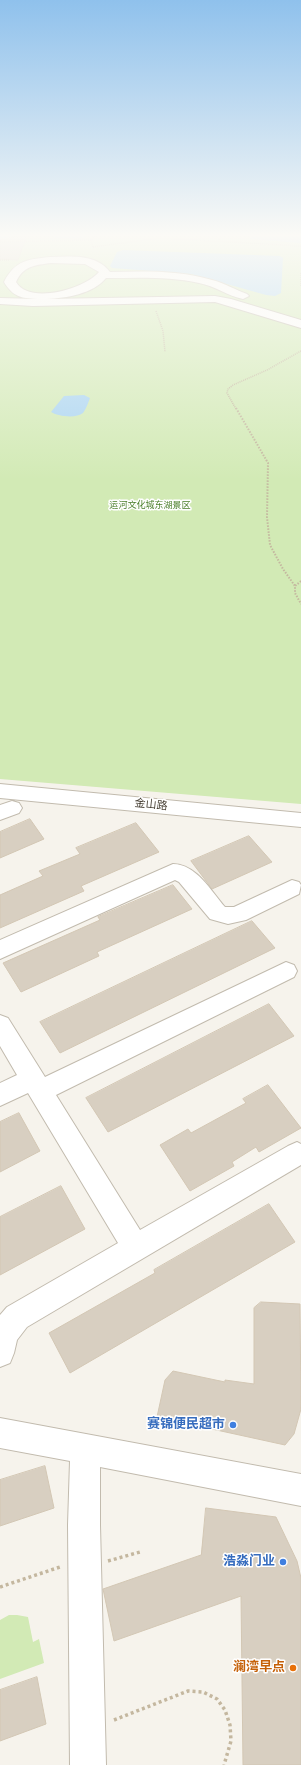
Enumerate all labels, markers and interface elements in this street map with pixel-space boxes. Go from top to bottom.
park label: 运河文化城东湖景区 [110,501,190,511]
street label: 金山路 [134,797,168,813]
place label: 赛锦便民超市 [147,1417,225,1433]
marker: 赛锦便民超市 [228,1420,238,1430]
place label: 浩淼门业 [223,1554,275,1570]
marker: 浩淼门业 [278,1557,288,1567]
place label: 澜湾早点 [233,1660,285,1676]
marker: 澜湾早点 [288,1663,298,1673]

